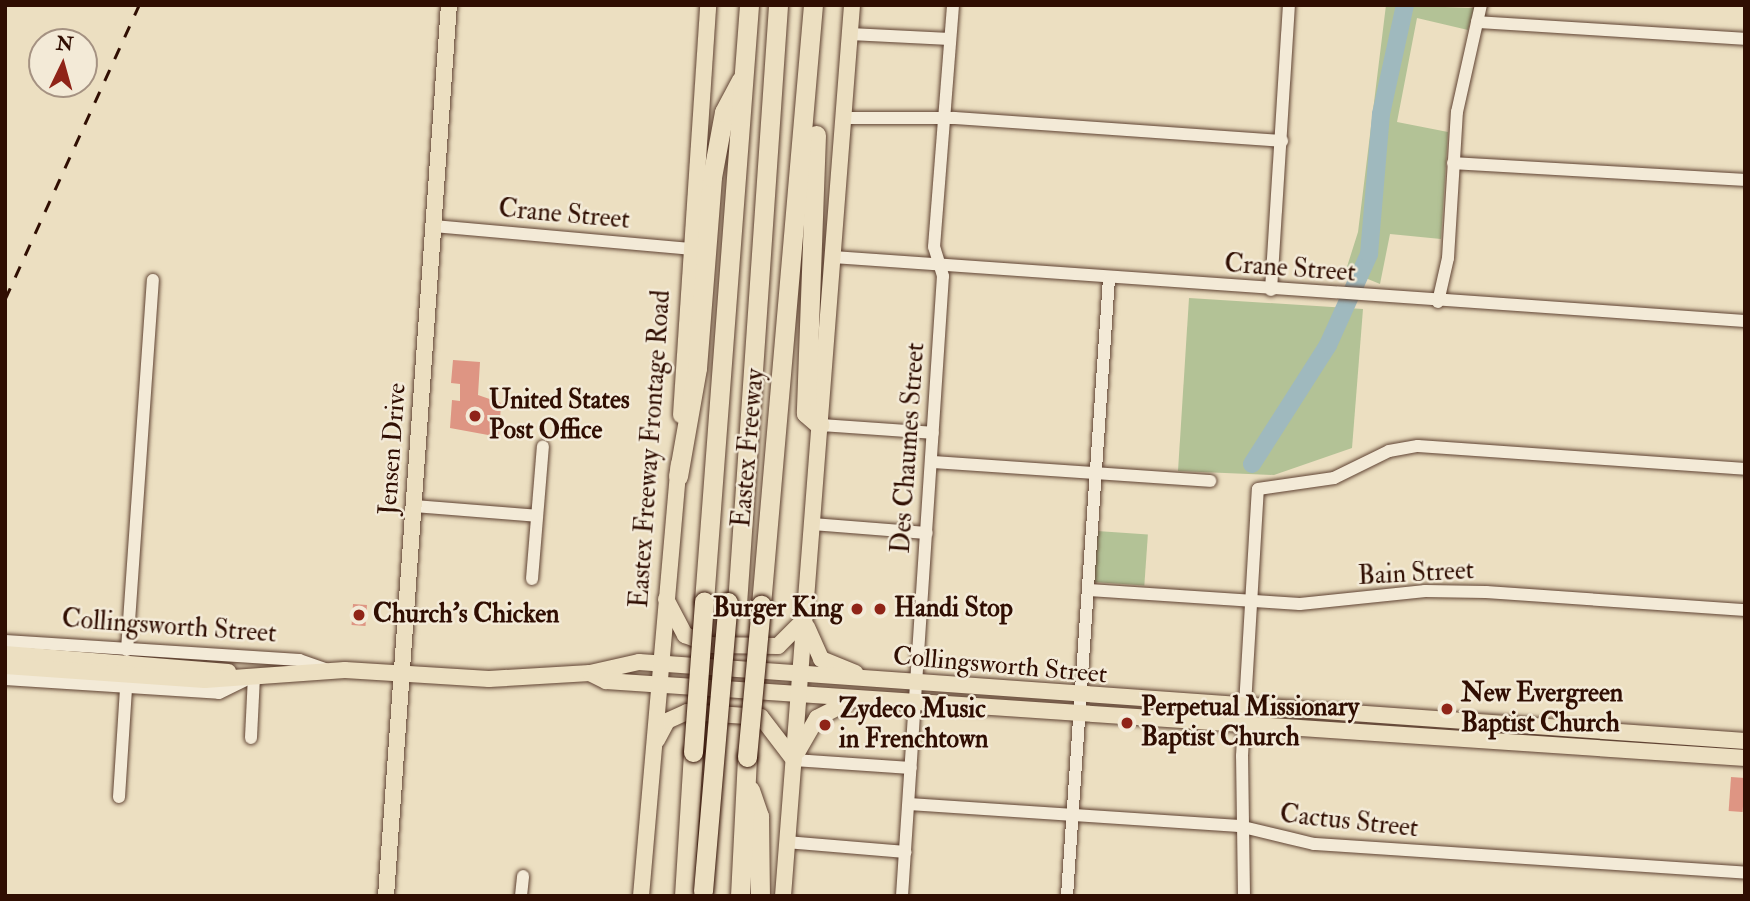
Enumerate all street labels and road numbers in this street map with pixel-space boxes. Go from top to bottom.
street label: Crane Street [497,194,631,236]
street label: Crane Street [1223,249,1357,289]
street label: Eastex Freeway Frontage Road [624,289,678,609]
street label: Des Chaumes Street [886,342,932,554]
street label: Eastex Freeway [727,367,771,529]
street label: Jensen Drive [373,382,413,516]
street label: Bain Street [1357,555,1475,593]
street label: Collingsworth Street [61,604,277,650]
street label: Collingsworth Street [892,641,1108,691]
street label: Cactus Street [1278,799,1420,845]

